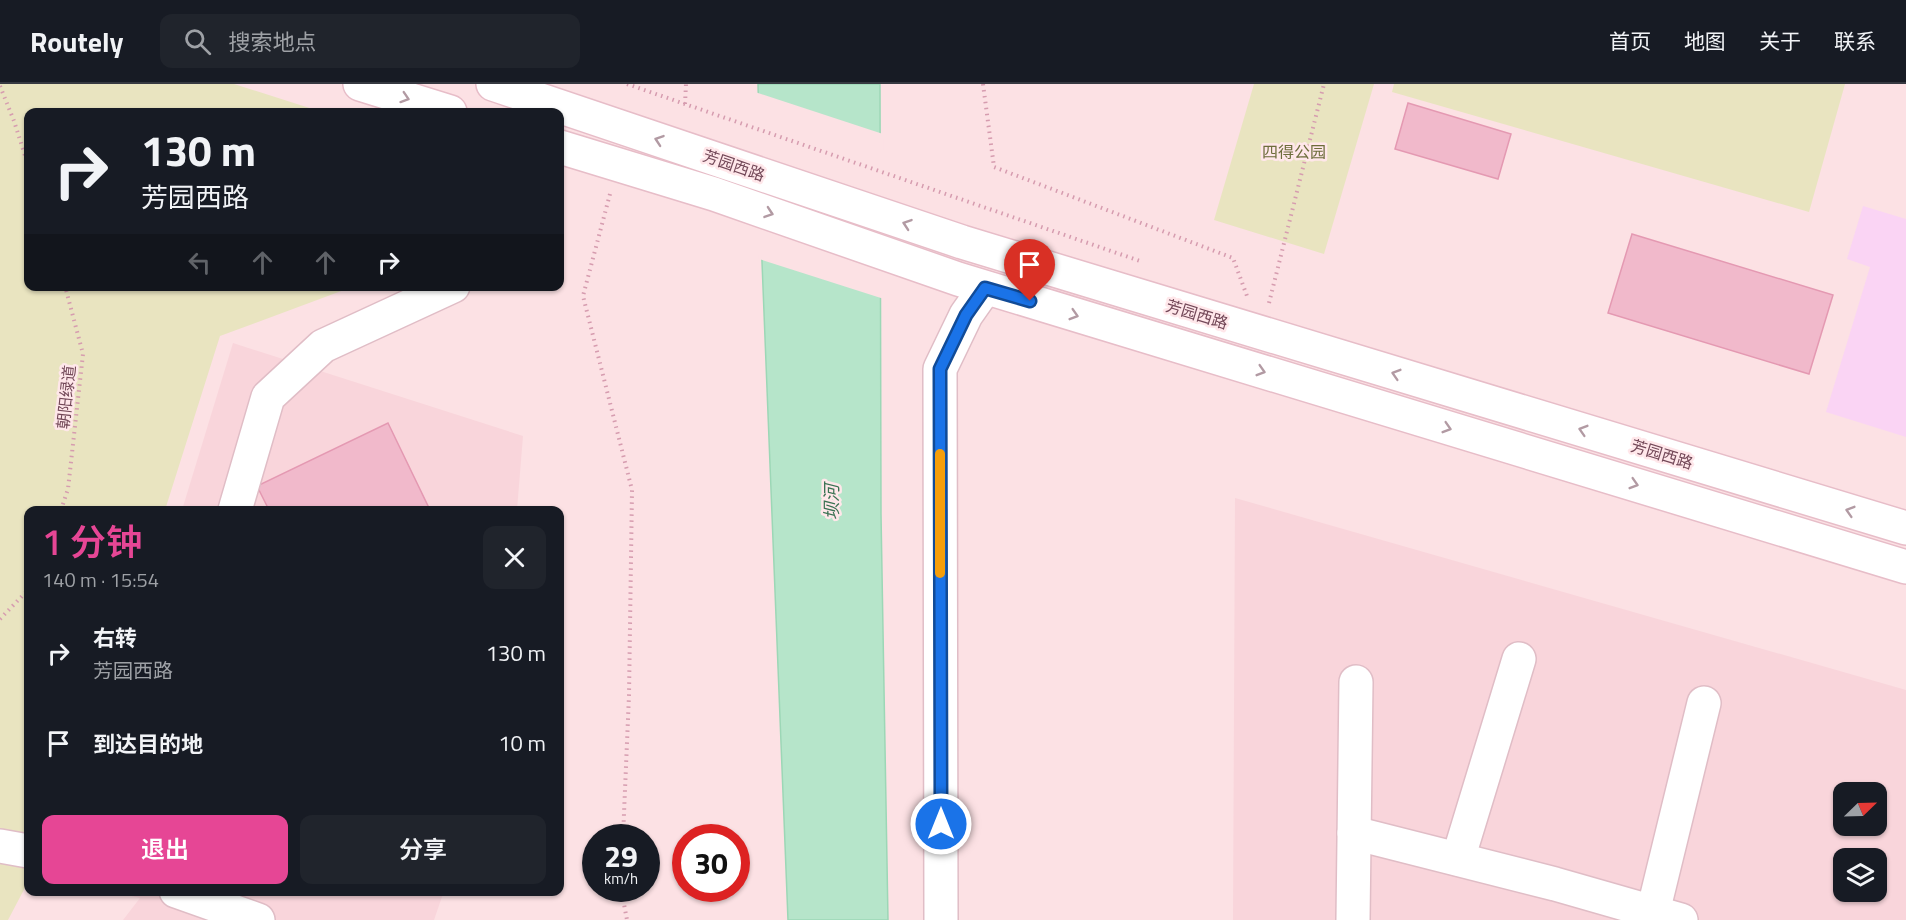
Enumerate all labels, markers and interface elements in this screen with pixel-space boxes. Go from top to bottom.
search box [160,14,580,68]
text: Routely [30,20,124,63]
icon: search [181,25,214,58]
text: 搜索地点 [229,25,317,59]
text: 首页 [1609,25,1651,57]
text: 地图 [1684,25,1726,57]
text: 关于 [1759,25,1801,57]
text: 联系 [1834,25,1876,57]
one-way arrow [399,91,410,103]
text: 130 m [141,118,256,182]
icon: right [42,132,120,210]
one-way arrow [654,135,665,147]
park label: 四得公园 [1262,140,1326,164]
street label: 芳园西路 [700,143,768,187]
text: 芳园西路 [141,176,249,217]
one-way arrow [763,206,774,219]
one-way arrow [902,218,913,231]
pin [1004,239,1055,301]
icon: left [183,246,216,279]
icon: ahead [246,246,279,279]
icon: ahead [309,246,342,279]
icon: right [372,246,405,279]
icon: arrive [1013,248,1046,281]
street label: 芳园西路 [1163,293,1231,335]
one-way arrow [1068,308,1079,320]
street label: 朝阳绿道 [51,364,81,430]
one-way arrow [1255,364,1266,376]
one-way arrow [1391,369,1402,381]
one-way arrow [1441,421,1452,433]
one-way arrow [1578,425,1589,438]
street label: 芳园西路 [1628,433,1696,475]
one-way arrow [1628,477,1639,489]
water label: 坝河 [818,481,845,520]
one-way arrow [1845,506,1856,518]
text: 1 分钟 [42,514,142,569]
button: close [483,526,546,589]
text: 140 m · 15:54 [42,564,159,595]
text: 右转 [93,621,137,655]
text: 130 m [486,636,546,670]
icon: right [42,637,75,670]
text: 芳园西路 [93,655,173,686]
text: 10 m [498,726,546,760]
icon: arrive [42,727,75,760]
text: 到达目的地 [93,727,203,761]
north arrow [1833,782,1887,836]
map controls [1833,782,1887,902]
position arrow [909,792,973,856]
button: 退出 [42,815,288,884]
button: 分享 [300,815,546,884]
speed limit sign: 30 [672,824,750,902]
text: 29 [604,833,638,879]
button: layers [1833,848,1887,902]
text: km/h [604,867,638,890]

